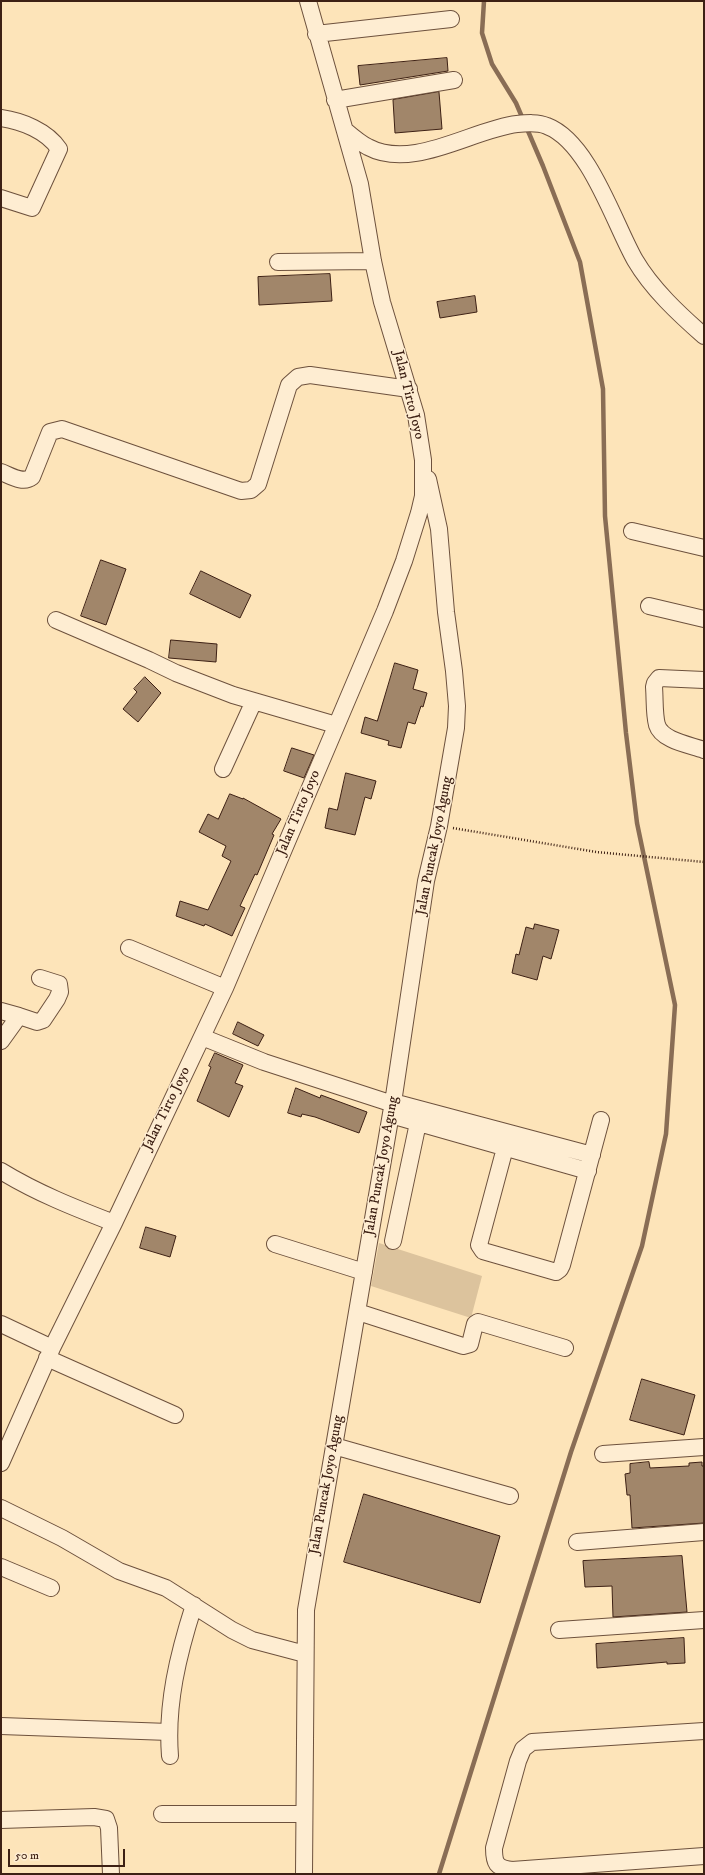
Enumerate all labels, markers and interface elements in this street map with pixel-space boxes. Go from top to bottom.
street label: Jalan Tirto Joyo [389,349,427,441]
street label: Jalan Tirto Joyo [274,768,324,858]
street label: Jalan Puncak Joyo Agung [413,775,457,917]
street label: Jalan Tirto Joyo [140,1064,194,1154]
street label: Jalan Puncak Joyo Agung [361,1095,403,1237]
street label: Jalan Puncak Joyo Agung [306,1414,348,1556]
scale bar [10,1841,127,1867]
text: 50 m [15,1848,39,1863]

